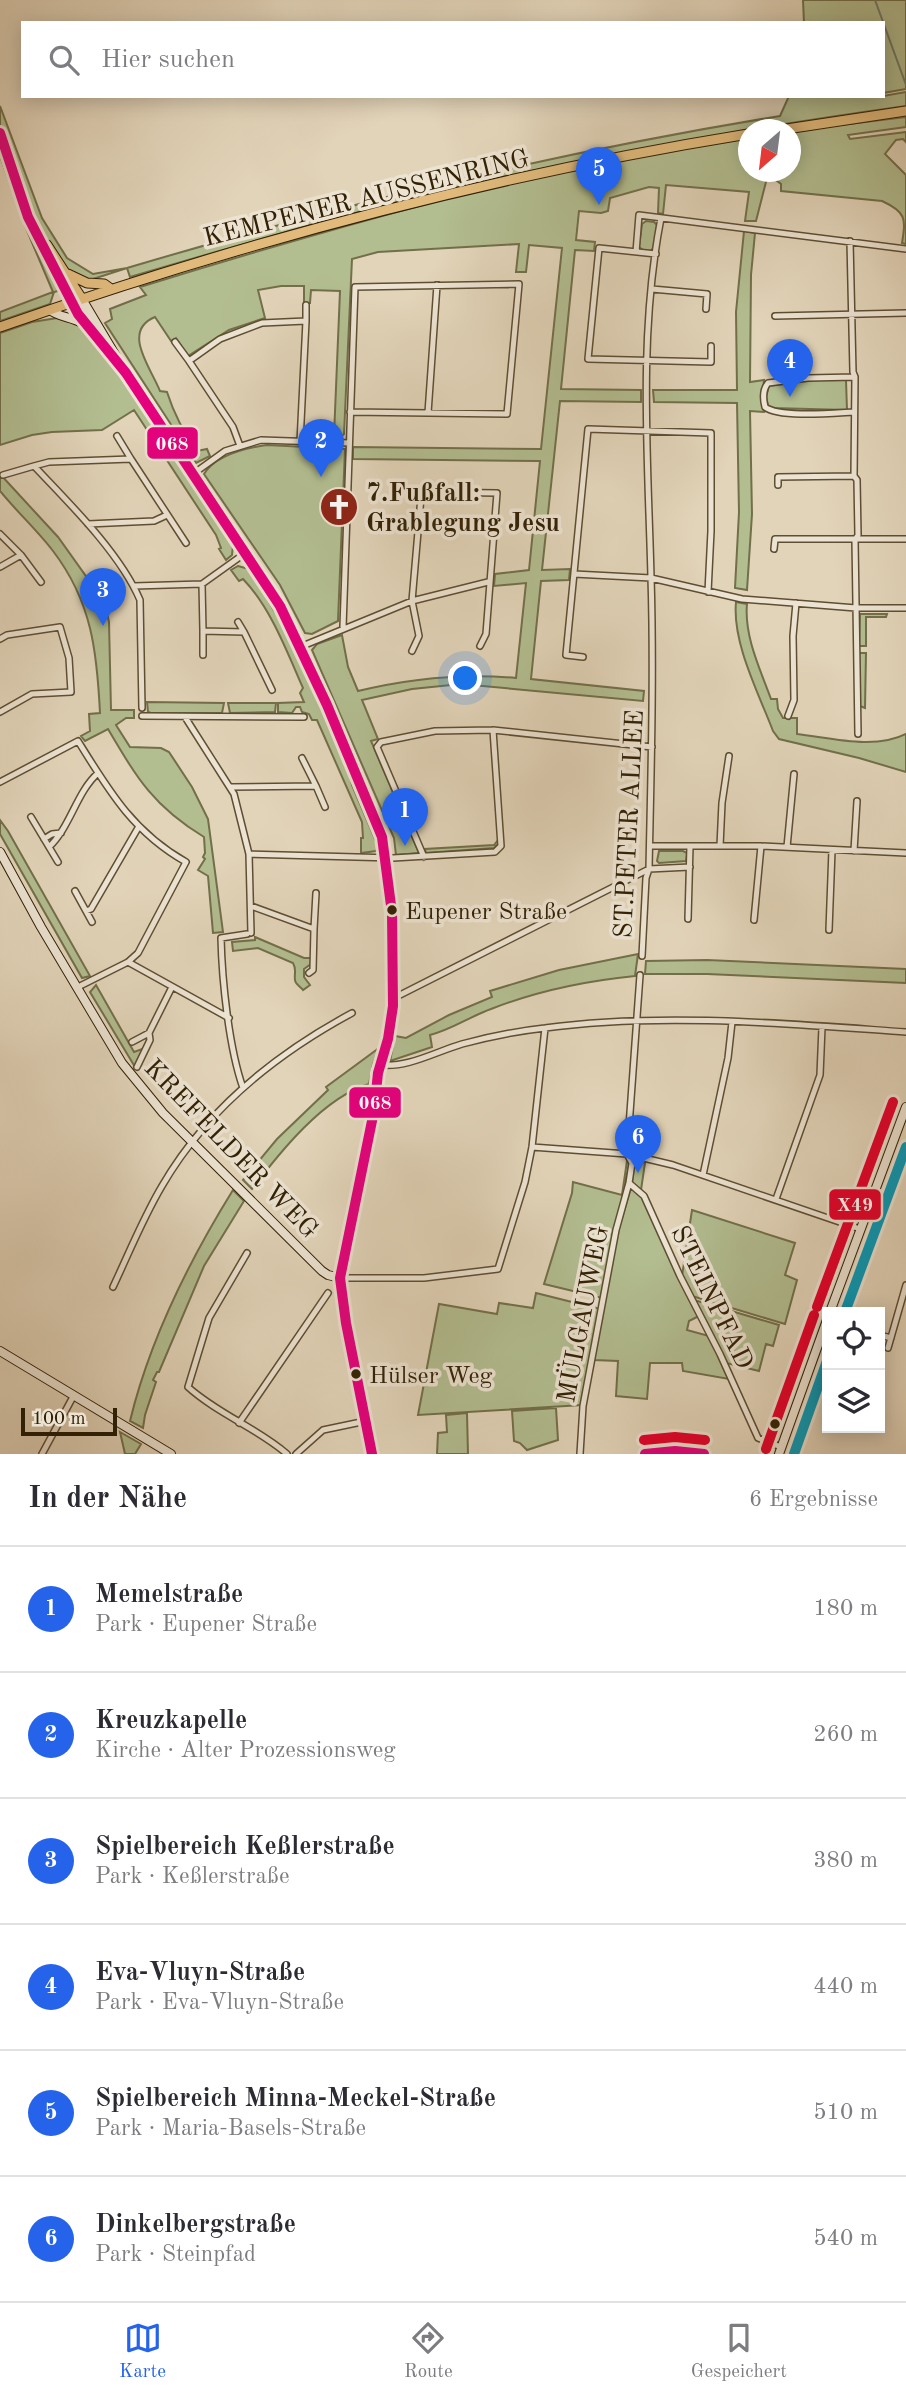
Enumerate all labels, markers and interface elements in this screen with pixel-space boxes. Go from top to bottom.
search box [21,21,885,98]
icon: search [45,41,83,79]
text: Hier suchen [101,47,235,73]
north arrow [738,119,801,182]
street label: KEMPENER AUSSENRING [201,146,532,252]
pin: 5 [576,147,622,205]
pin: 4 [767,339,813,397]
pin: 2 [298,419,344,477]
line badge: 068 [146,426,199,460]
text: 068 [155,436,189,455]
place label: 7.Fußfall: Grablegung Jesu [366,481,560,537]
church icon: 7.Fußfall: Grablegung Jesu [318,486,360,528]
pin: 3 [80,568,126,626]
your location [448,661,482,695]
street label: ST.PETER ALLEE [611,709,649,939]
pin: 1 [382,788,428,846]
place label: Eupener Straße [405,901,567,925]
marker: Eupener Straße [385,903,399,917]
street label: KREFELDER WEG [139,1055,322,1244]
line badge: 068 [348,1086,402,1119]
text: 068 [358,1095,392,1114]
pin: 6 [615,1115,661,1173]
line badge: X49 [828,1188,882,1221]
text: X49 [837,1197,873,1216]
street label: STEINPFAD [665,1222,757,1374]
street label: MÜLGAUWEG [550,1223,614,1405]
map controls [822,1307,885,1433]
button: locate [822,1307,885,1370]
place label: Hülser Weg [369,1365,493,1389]
marker: Hülser Weg [349,1367,363,1381]
button: layers [822,1370,885,1433]
scale bar [21,1405,117,1437]
text: 100 m [32,1410,85,1429]
unlabelled marker [768,1417,782,1431]
text: In der Nähe [28,1484,187,1514]
text: 6 Ergebnisse [749,1488,878,1511]
text: Memelstraße [95,1582,243,1608]
text: 1 [44,1597,58,1620]
text: 180 m [813,1597,878,1620]
text: Park · Eupener Straße [95,1613,317,1636]
text: Kreuzkapelle [95,1708,247,1734]
text: 2 [44,1723,58,1746]
text: 260 m [813,1723,878,1746]
text: Kirche · Alter Prozessionsweg [95,1739,396,1762]
text: Spielbereich Keßlerstraße [95,1834,395,1860]
text: 3 [44,1849,58,1872]
text: 380 m [813,1849,878,1872]
text: Park · Keßlerstraße [95,1865,290,1888]
text: Eva-Vluyn-Straße [95,1960,305,1986]
text: 4 [44,1975,58,1998]
text: 440 m [813,1975,878,1998]
text: Park · Eva-Vluyn-Straße [95,1991,344,2014]
text: Spielbereich Minna-Meckel-Straße [95,2086,496,2112]
text: 5 [44,2101,58,2124]
text: 510 m [813,2101,878,2124]
text: Park · Maria-Basels-Straße [95,2117,366,2140]
text: Dinkelbergstraße [95,2212,296,2238]
text: 6 [44,2227,58,2250]
text: 540 m [813,2227,878,2250]
text: Park · Steinpfad [95,2243,256,2266]
tab: Karte [119,2319,166,2384]
tab: Route [404,2319,453,2384]
tab: Gespeichert [691,2319,787,2384]

